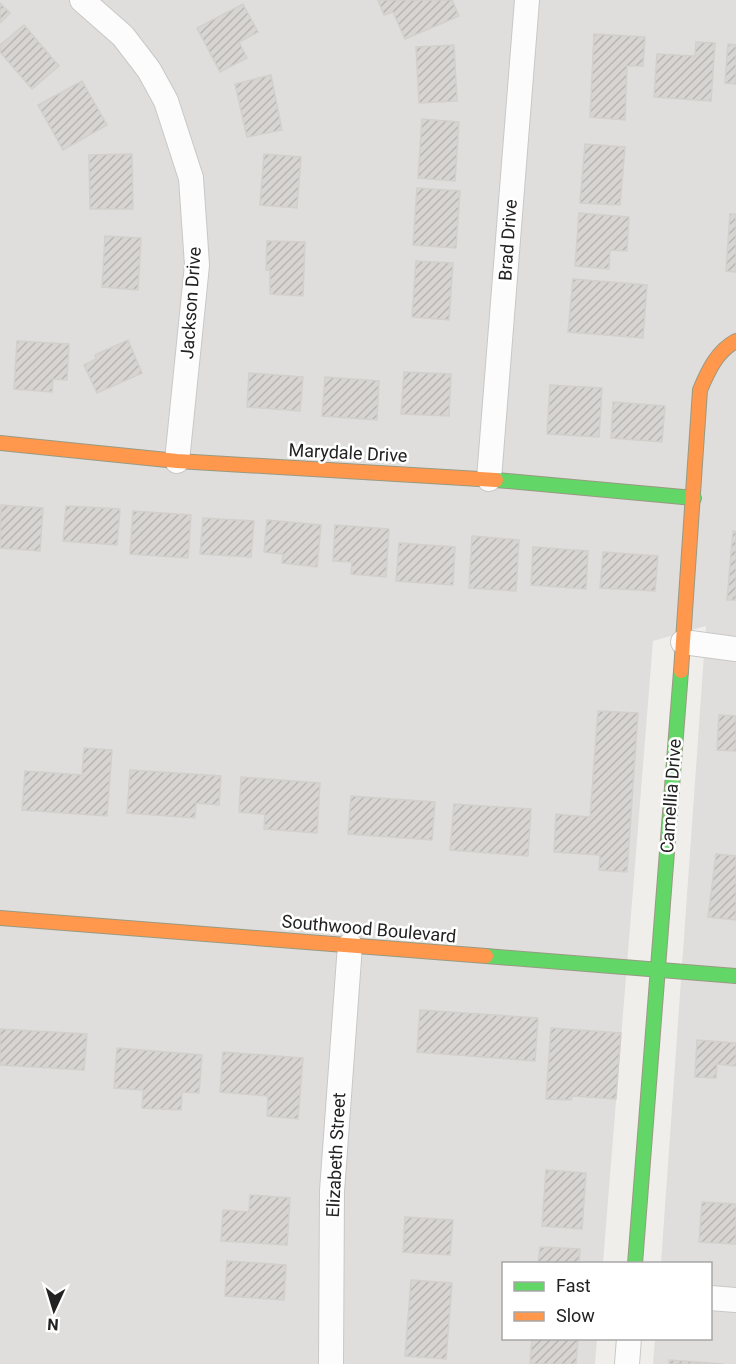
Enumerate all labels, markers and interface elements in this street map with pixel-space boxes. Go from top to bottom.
street label: Brad Drive [494,198,521,282]
street label: Jackson Drive [176,246,205,360]
street label: Marydale Drive [288,439,408,466]
street label: Camellia Drive [656,738,685,854]
street label: Southwood Boulevard [281,910,457,947]
street label: Elizabeth Street [322,1092,349,1218]
legend [502,1262,712,1340]
text: Fast [556,1275,591,1296]
north arrow [24,1280,84,1340]
text: Slow [556,1305,595,1326]
text: N [47,1315,59,1334]

